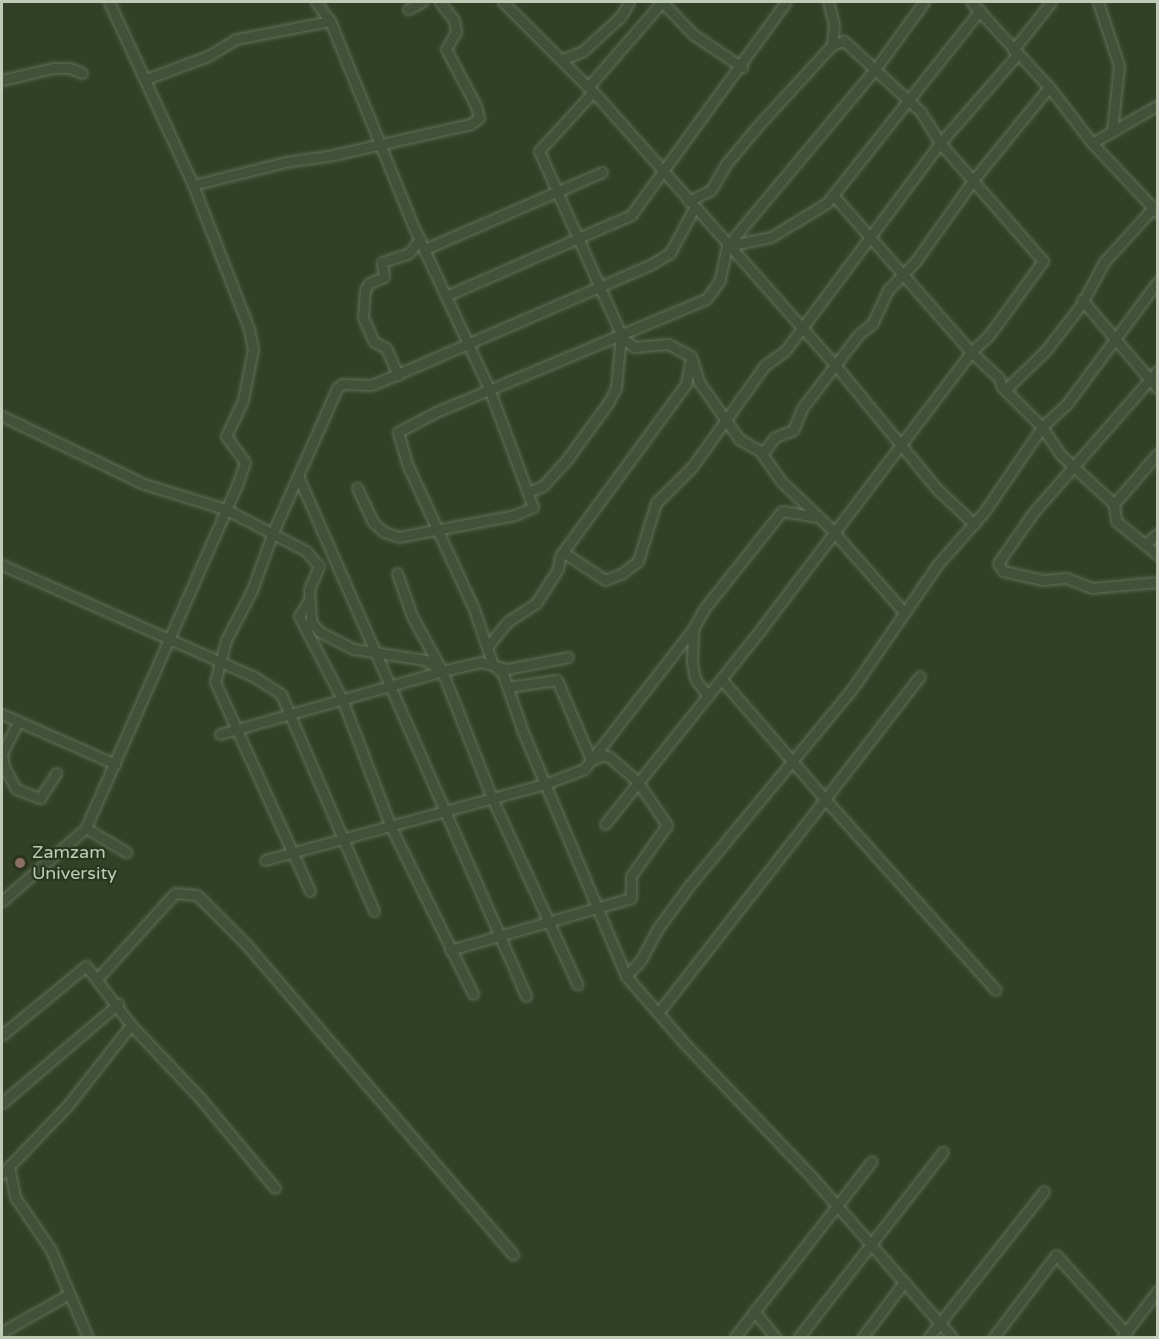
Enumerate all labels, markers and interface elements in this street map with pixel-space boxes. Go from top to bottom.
place label: Zamzam University [32,842,117,884]
marker: Zamzam University [13,856,27,870]

